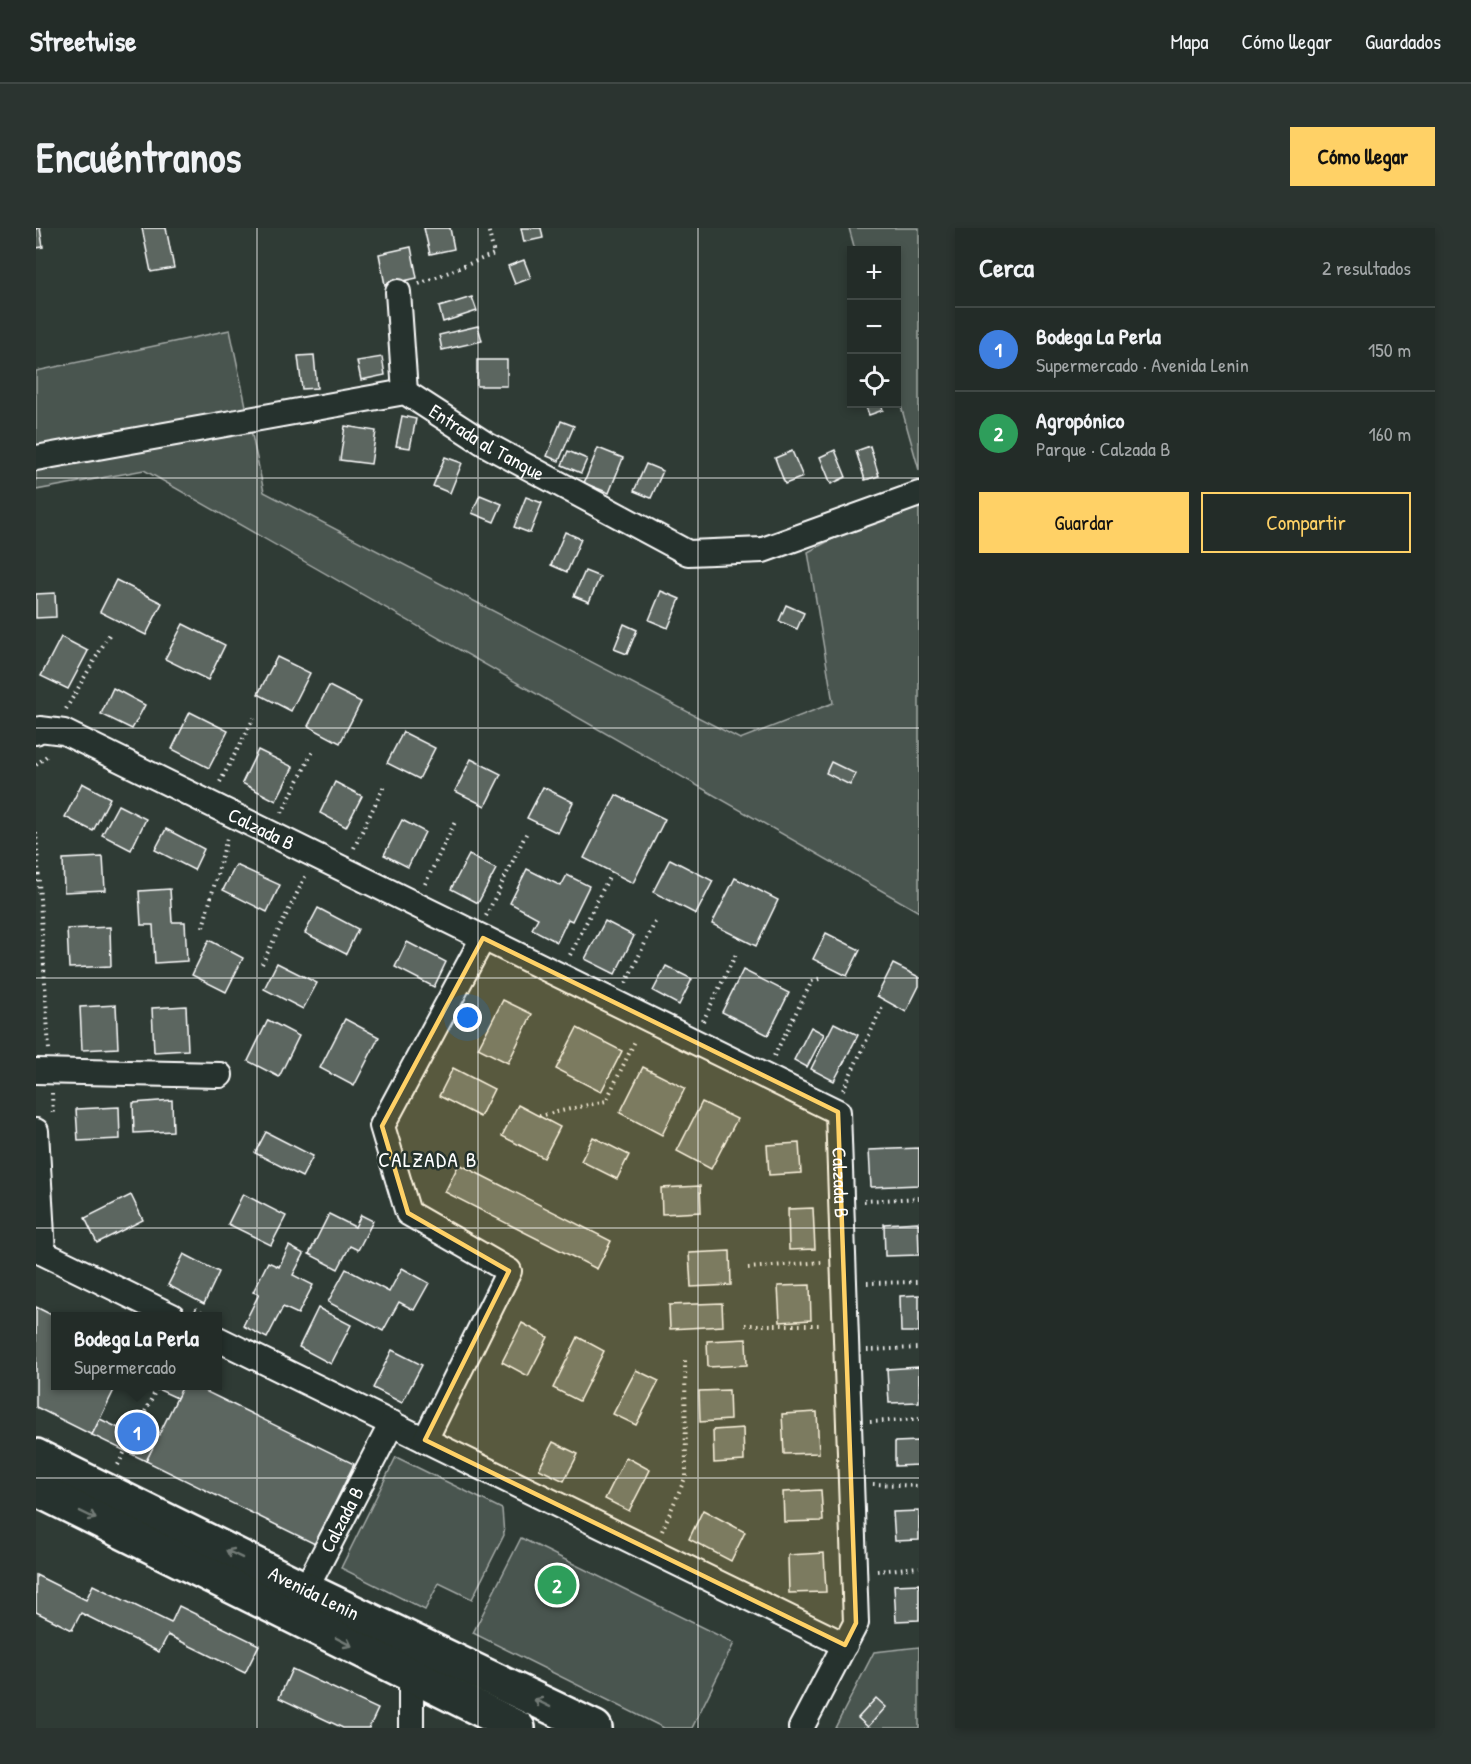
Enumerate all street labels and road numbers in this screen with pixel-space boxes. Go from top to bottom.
street label: Entrada al Tanque [424,397,550,486]
street label: Calzada B [224,801,299,856]
street label: Calzada B [826,1147,856,1218]
street label: Calzada B [313,1482,370,1557]
street label: Avenida Lenin [264,1559,364,1626]

